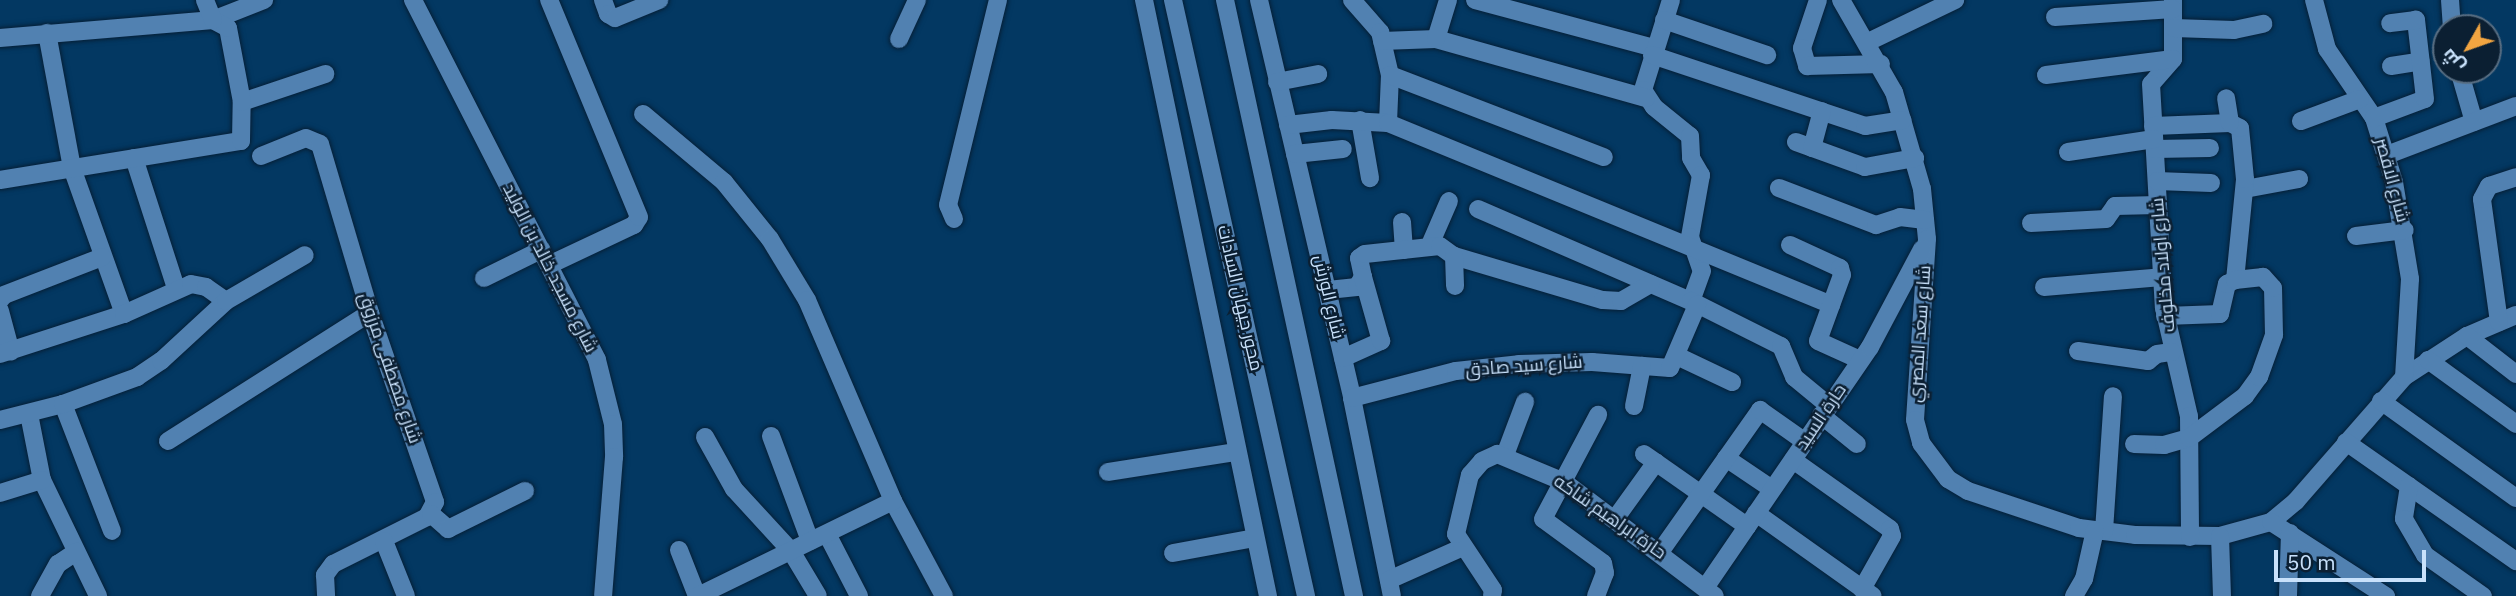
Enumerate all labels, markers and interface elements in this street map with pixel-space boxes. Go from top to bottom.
north arrow [2432,14,2502,84]
text: ش [2435,44,2469,78]
street label: شارع الاقصر [2370,135,2414,225]
street label: شارع مسجد خالد بن الوليد [498,180,602,356]
street label: شارع اولاد مخلوف [2146,197,2180,333]
street label: محور جيهان السادات [1213,223,1267,373]
street label: شارع الورش [1309,253,1349,341]
street label: شارع سعد المصري [1904,265,1936,403]
street label: شارع مصطفى مرزوق [354,290,426,446]
street label: شارع سيد صادق [1465,351,1583,381]
street label: حارة السيد [1791,380,1851,454]
street label: حارة ابراهيم شاكه [1550,470,1670,564]
scale bar [2278,536,2430,580]
text: 50 m [2287,548,2336,576]

